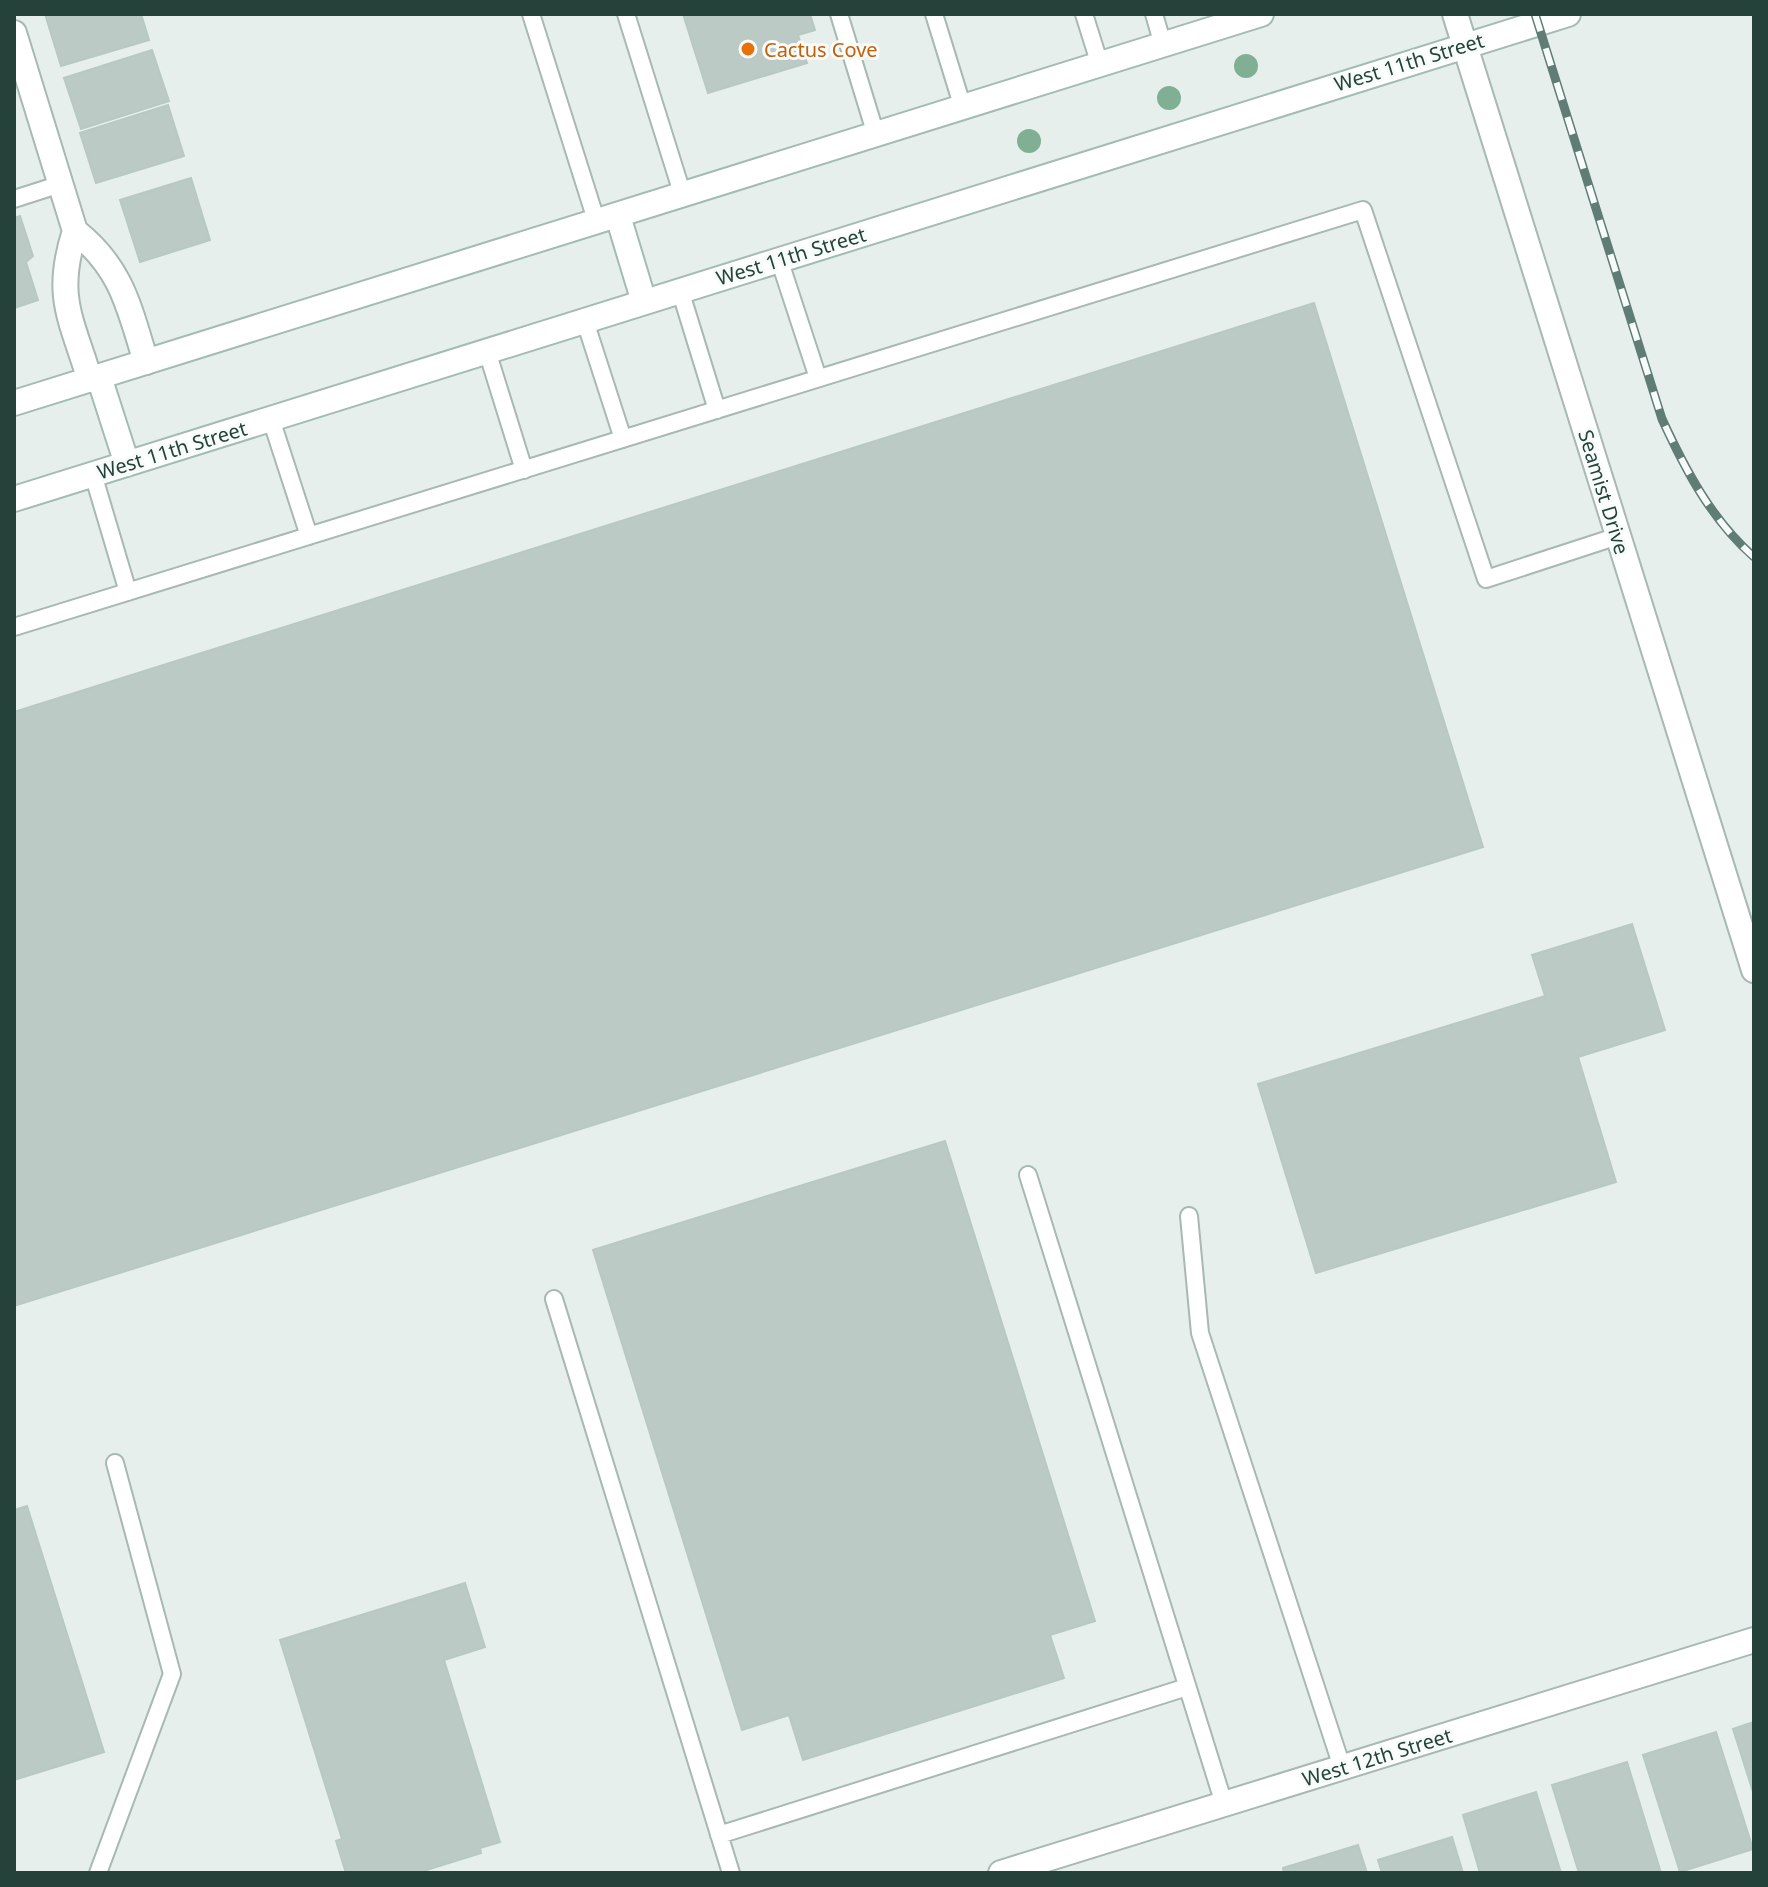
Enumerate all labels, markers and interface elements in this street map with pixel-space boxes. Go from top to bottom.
street label: West 11th Street [1331,26,1487,98]
place label: Cactus Cove [764,36,878,63]
marker: Cactus Cove [739,40,757,58]
street label: West 11th Street [713,220,869,292]
street label: West 11th Street [94,414,250,486]
street label: Seamist Drive [1572,426,1636,558]
street label: West 12th Street [1299,1721,1455,1793]

